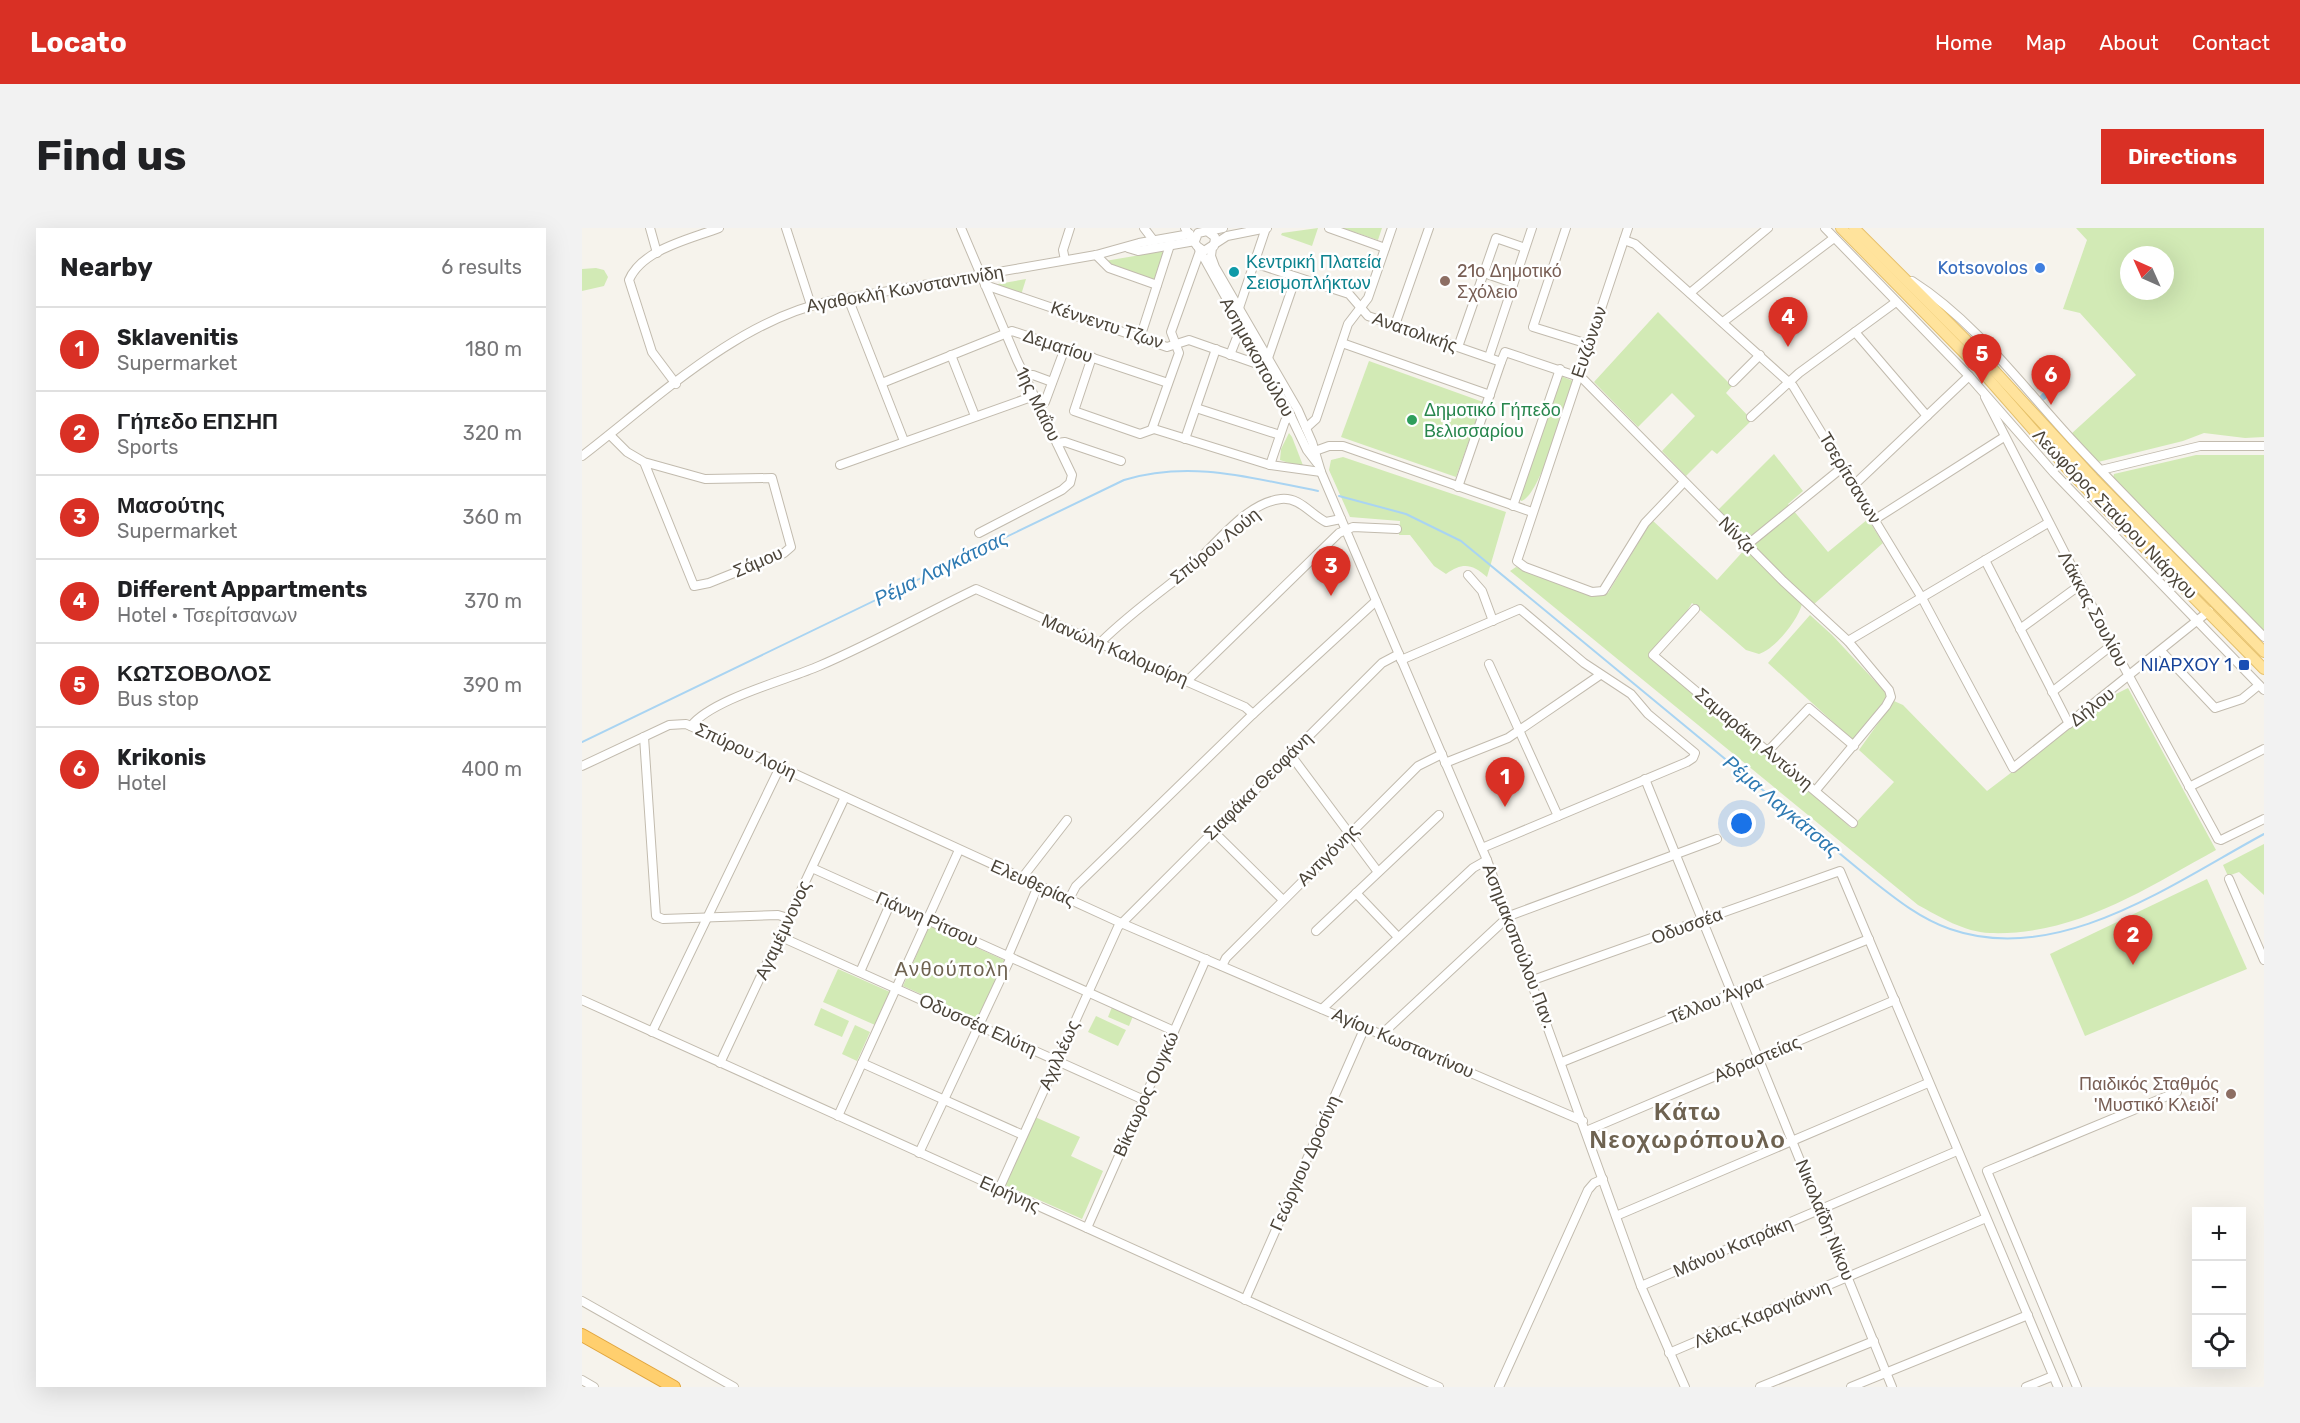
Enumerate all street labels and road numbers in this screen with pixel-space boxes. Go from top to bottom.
street label: Αγαθοκλή Κωνσταντινίδη [805,261,1005,317]
street label: Ασημακοπούλου [1215,293,1299,421]
street label: Κέννεντυ Τζων [1048,296,1166,354]
street label: Ευζώνων [1566,303,1612,381]
street label: Ανατολικής [1370,307,1461,357]
street label: Δεματίου [1020,324,1096,368]
street label: 1ης Μαΐου [1011,363,1065,445]
street label: Λεωφόρος Σταύρου Νιάρχου [2028,425,2202,603]
street label: Τσερίτσανων [1814,428,1886,528]
street label: Σπύρου Λούη [1166,503,1264,589]
street label: Νίνζα [1714,512,1760,558]
street label: Σάμου [730,542,786,582]
street label: Λάκκας Σουλίου [2053,548,2133,670]
street label: Μανώλη Καλομοίρη [1038,609,1192,691]
street label: Σαμαράκη Αντώνη [1691,683,1817,795]
street label: Δήλου [2065,683,2119,731]
street label: Σπύρου Λούη [692,718,800,784]
street label: Σιαφάκα Θεοφάνη [1199,727,1317,845]
street label: Αντιγόνης [1292,819,1364,891]
street label: Ελευθερίας [987,855,1079,912]
street label: Ασημακοπούλου Παν. [1477,861,1561,1031]
street label: Αγαμέμνονoς [750,877,816,983]
street label: Γιάννη Ρίτσου [872,887,982,951]
street label: Οδυσσέα [1648,903,1726,949]
street label: Τέλλου Άγρα [1665,971,1767,1029]
street label: Οδυσσέα Ελύτη [916,989,1040,1061]
street label: Αγίου Κωσταντίνου [1329,1003,1477,1083]
street label: Αχιλλέως [1034,1016,1084,1093]
street label: Βίκτωρος Ουγκώ [1109,1028,1183,1160]
street label: Αδραστείας [1710,1031,1804,1087]
street label: Γεώργιου Δροσίνη [1265,1092,1345,1234]
street label: Νικολαΐδη Νίκου [1791,1156,1859,1284]
street label: Ειρήνης [976,1171,1044,1217]
street label: Μάνου Κατράκη [1670,1212,1796,1282]
street label: Λέλας Καραγιάννη [1690,1275,1834,1353]

